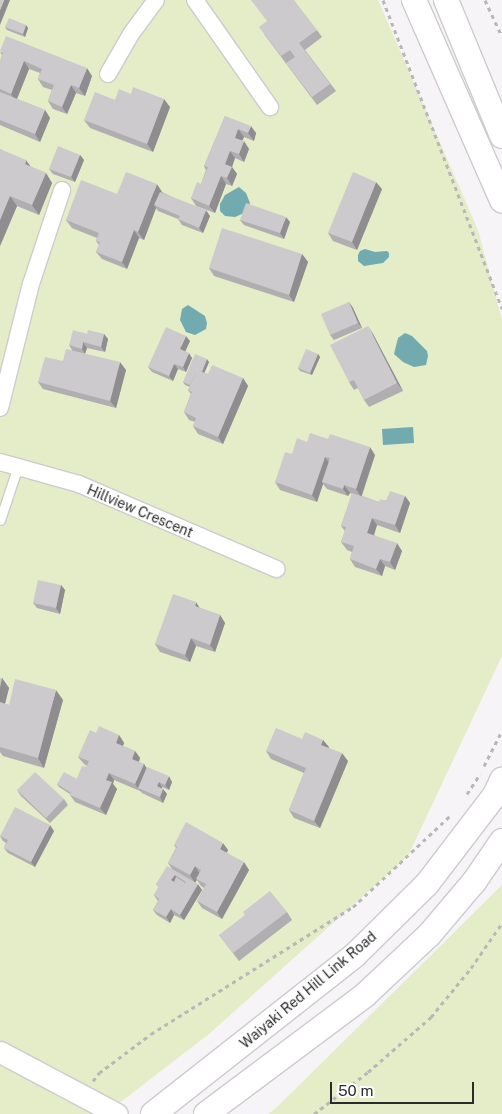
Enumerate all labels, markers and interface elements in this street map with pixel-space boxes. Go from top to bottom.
street label: Hillview Crescent [84,481,196,541]
street label: Waiyaki Red Hill Link Road [236,928,380,1052]
scale bar [332,1072,476,1104]
text: 50 m [338,1082,373,1099]

